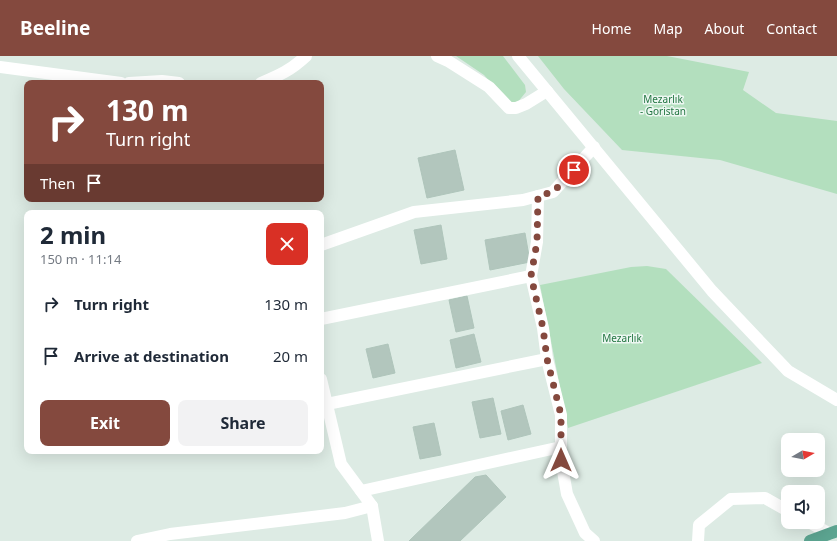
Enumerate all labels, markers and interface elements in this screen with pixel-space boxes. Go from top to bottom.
text: Beeline [20,15,90,41]
text: Home [592,19,631,38]
text: Map [653,19,683,38]
text: About [705,19,744,38]
text: Contact [766,19,817,38]
text: 130 m [106,91,189,129]
park label: Mezarlık - Goristan [640,92,686,118]
icon: right [40,96,92,148]
text: Turn right [106,127,190,151]
pin [557,153,591,187]
icon: arrive [563,159,585,181]
icon: arrive [83,172,105,194]
text: Then [40,173,75,193]
text: 2 min [40,218,106,251]
button: close [266,223,308,265]
text: 150 m · 11:14 [40,250,121,268]
icon: right [40,293,62,315]
text: Turn right [74,294,149,314]
text: 130 m [264,294,308,314]
park label: Mezarlık [602,331,642,345]
icon: arrive [40,345,62,367]
text: Arrive at destination [74,346,229,366]
text: 20 m [273,346,308,366]
button: Exit [40,400,170,446]
button: Share [178,400,308,446]
north arrow [781,433,825,477]
map controls [781,433,825,529]
position arrow [540,439,582,481]
button: sound [781,485,825,529]

